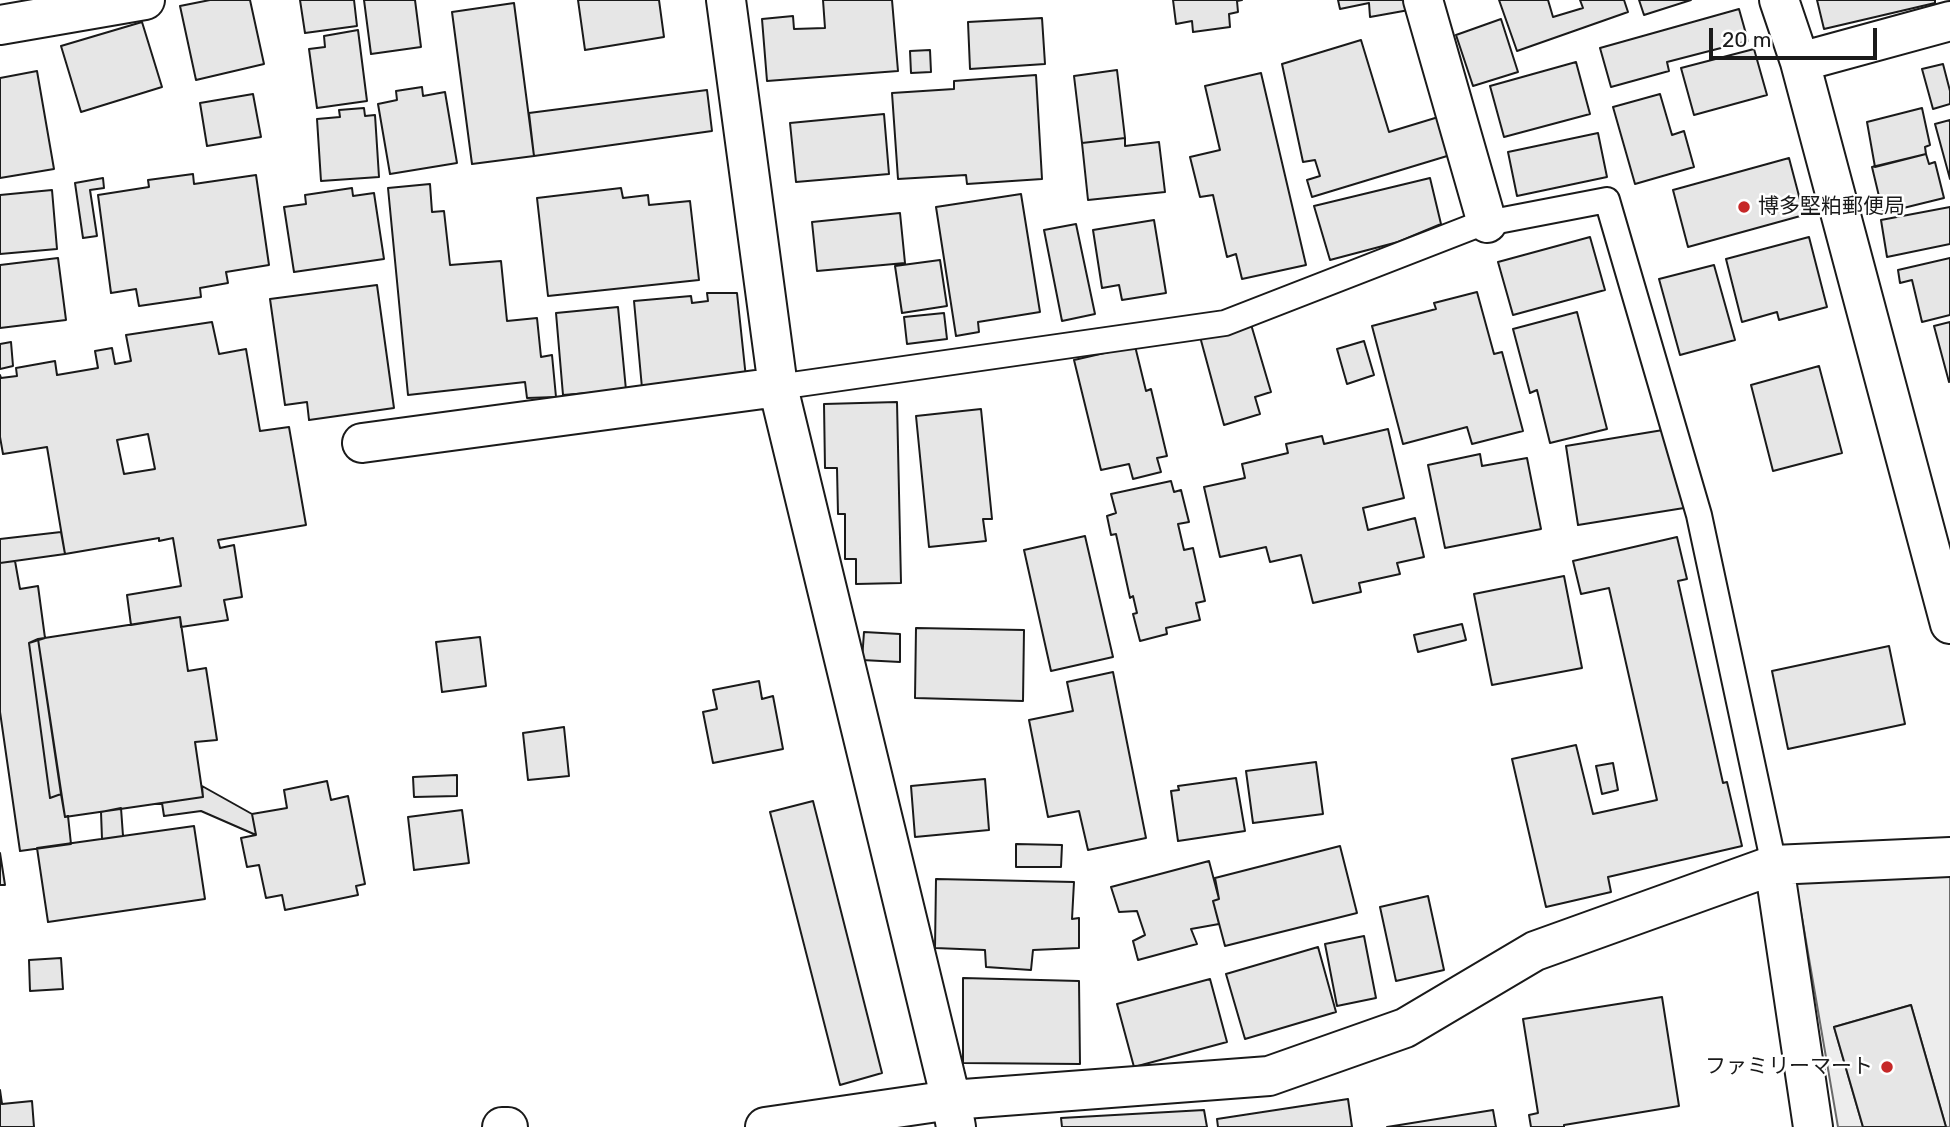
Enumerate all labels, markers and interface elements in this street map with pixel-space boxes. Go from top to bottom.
scale bar [1712,14,1880,58]
text: 20 m [1722,27,1771,52]
place label: 博多堅粕郵便局 [1758,194,1905,220]
marker: 博多堅粕郵便局 [1736,199,1752,215]
place label: ファミリーマート [1705,1054,1873,1080]
marker: ファミリーマート [1879,1059,1895,1075]

